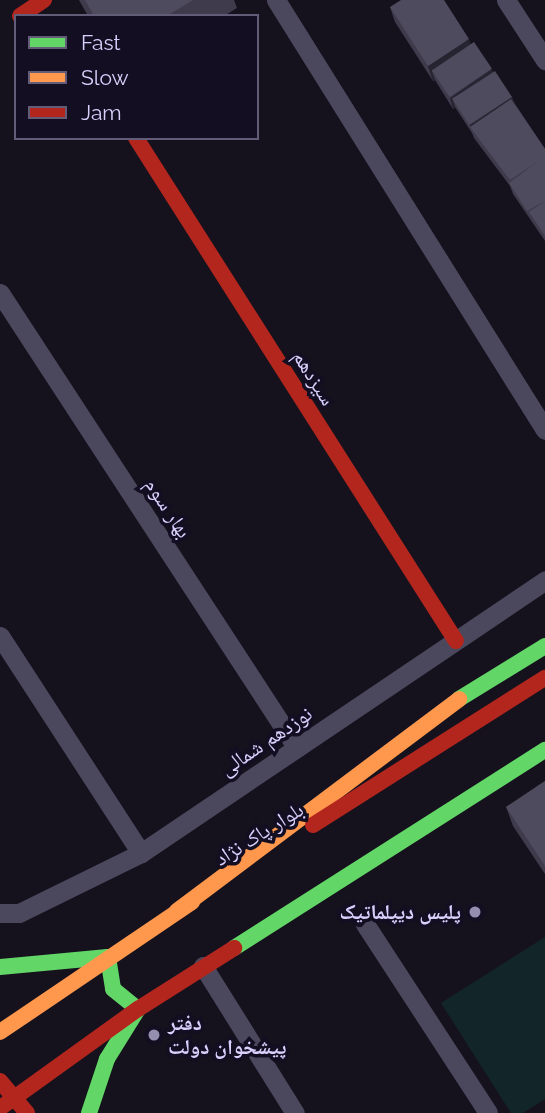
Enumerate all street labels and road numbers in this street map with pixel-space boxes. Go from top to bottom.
street label: سیزدهم [287,346,341,410]
street label: بهار سوم [139,473,197,543]
street label: نوزدهم شمالی [215,701,317,781]
street label: بلوار پاک نژاد [210,797,308,871]

